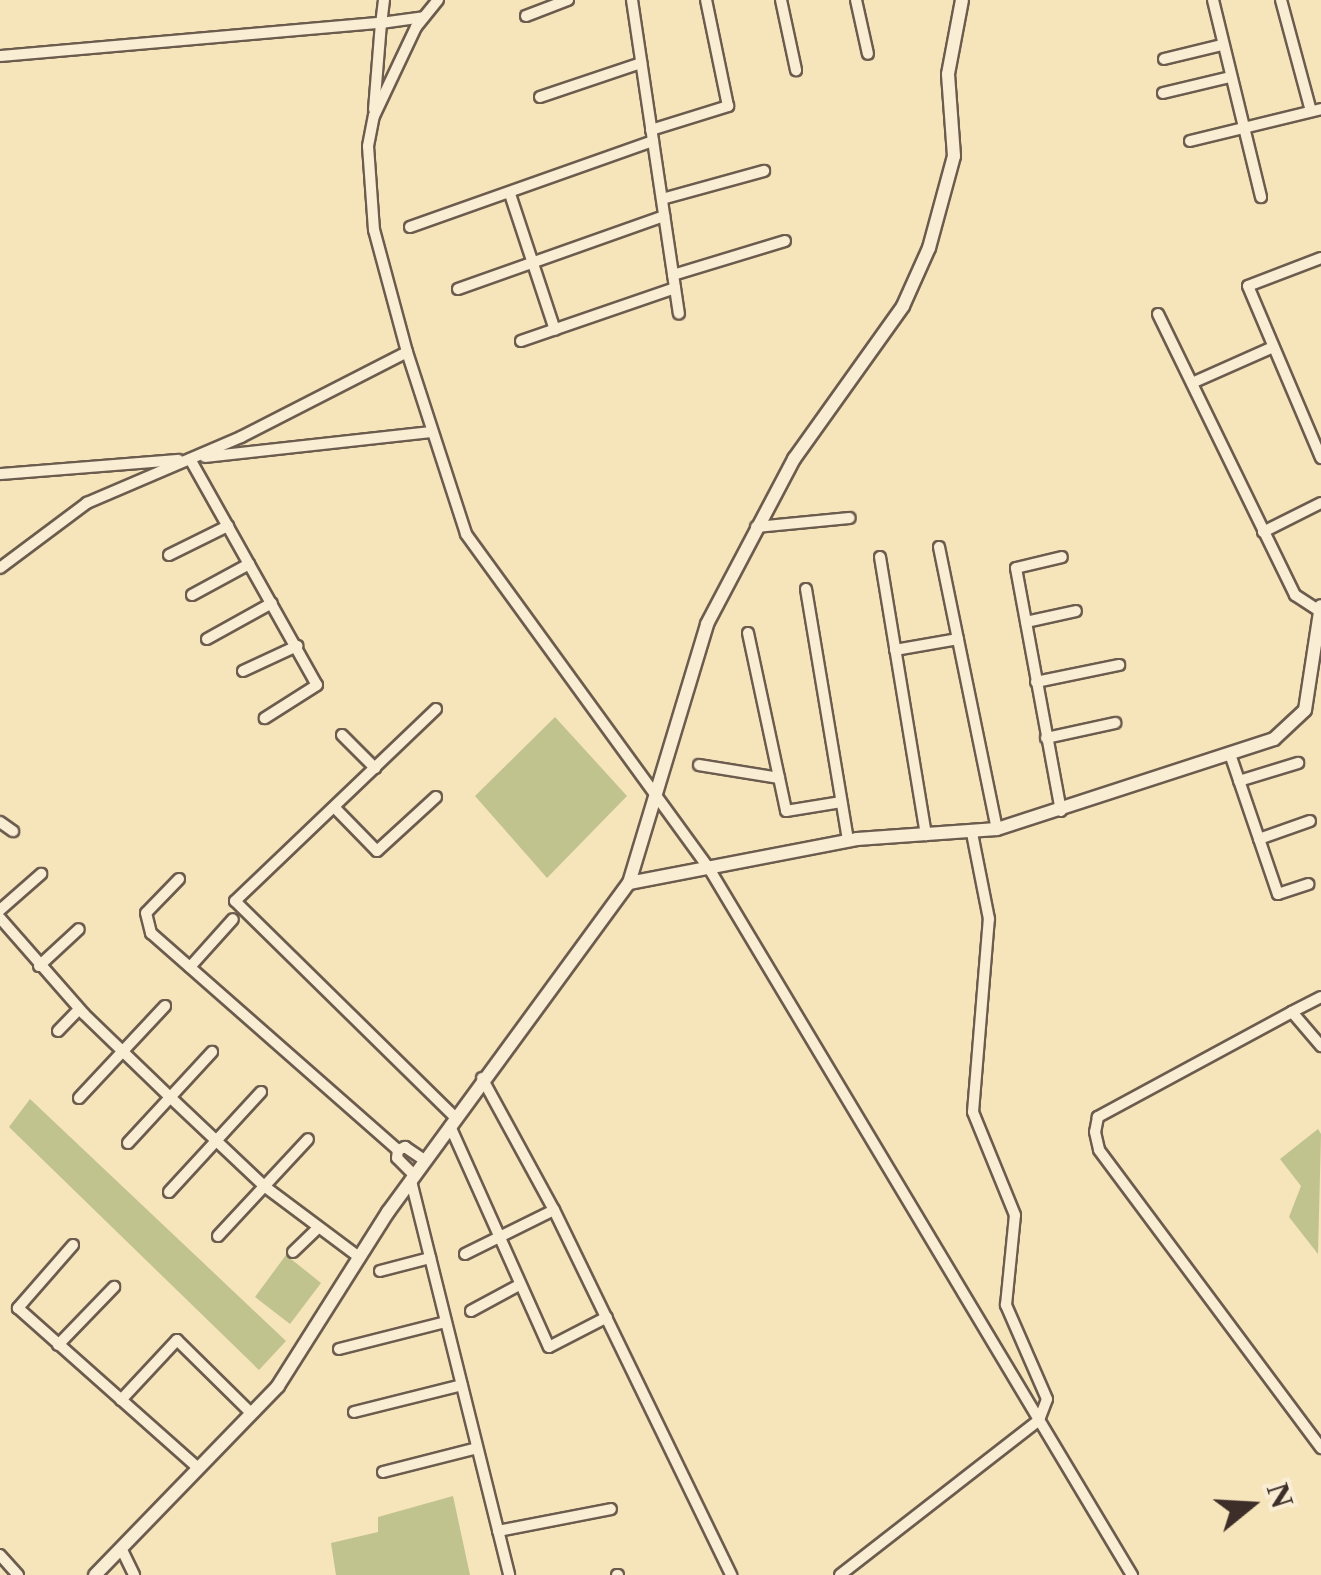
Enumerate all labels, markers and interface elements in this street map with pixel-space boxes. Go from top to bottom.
north arrow [1201,1455,1301,1555]
text: N [1260,1479,1299,1513]

